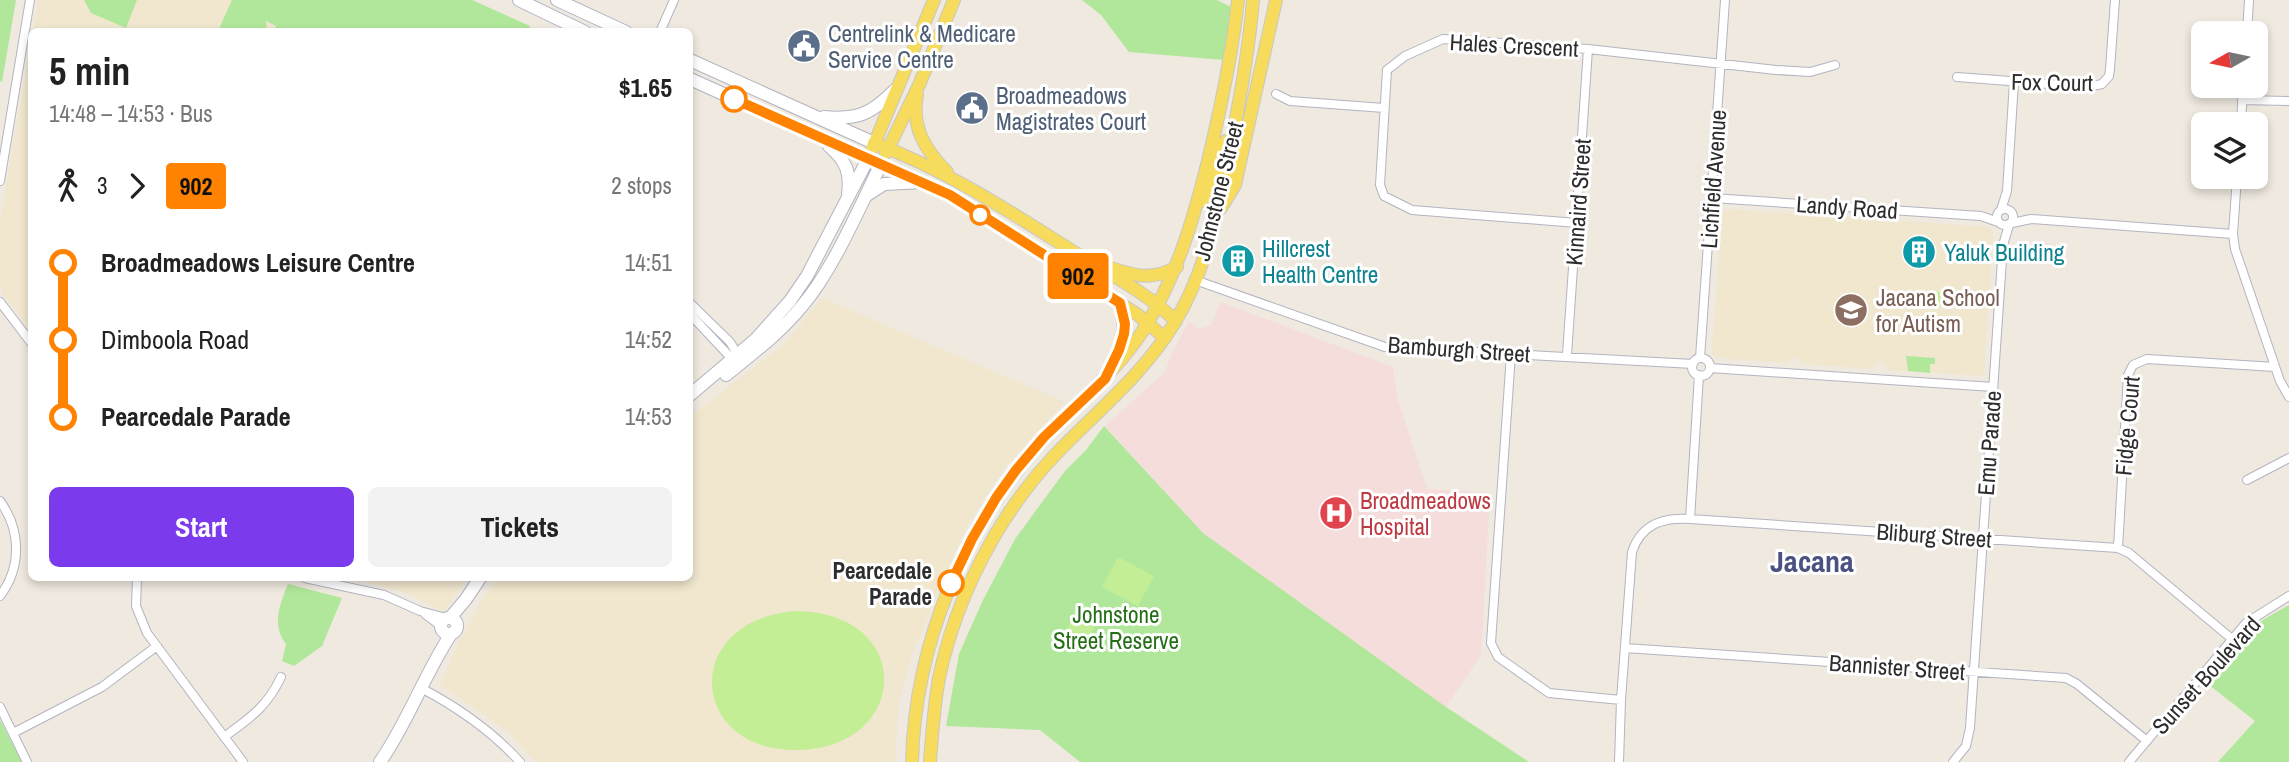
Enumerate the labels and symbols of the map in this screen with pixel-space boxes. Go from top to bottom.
place label: Centrelink & Medicare Service Centre [828,18,1016,75]
north arrow [2191,21,2268,98]
street label: Hales Crescent [1449,26,1579,64]
public building icon: Centrelink & Medicare Service Centre [785,27,823,65]
street label: Fox Court [2011,66,2093,98]
place label: Broadmeadows Magistrates Court [996,80,1146,137]
unlabelled marker [721,86,747,112]
public building icon: Broadmeadows Magistrates Court [953,89,991,127]
street label: Lichfield Avenue [1693,109,1733,249]
street label: Johnstone Street [1186,118,1250,264]
street label: Kinnaird Street [1558,138,1598,266]
street label: Landy Road [1795,188,1899,226]
unlabelled marker [970,205,990,225]
place label: Hillcrest Health Centre [1262,233,1378,290]
building icon: Yaluk Building [1900,233,1938,271]
place label: Yaluk Building [1944,237,2065,268]
building icon: Hillcrest Health Centre [1219,242,1257,280]
line badge: 902 [1038,253,1118,299]
place label: Jacana School for Autism [1876,282,2000,339]
school or university icon: Jacana School for Autism [1832,291,1870,329]
street label: Bamburgh Street [1387,329,1531,369]
street label: Fidge Court [2107,375,2147,477]
street label: Emu Parade [1970,390,2008,496]
place label: Broadmeadows Hospital [1360,485,1491,542]
hospital icon: Broadmeadows Hospital [1317,494,1355,532]
street label: Bliburg Street [1875,516,1993,554]
district label: Jacana [1770,541,1854,581]
place label: Pearcedale Parade [832,555,932,612]
marker: Pearcedale Parade [938,570,964,596]
park label: Johnstone Street Reserve [1053,599,1179,656]
street label: Sunset Boulevard [2145,609,2267,741]
street label: Bannister Street [1828,647,1966,687]

